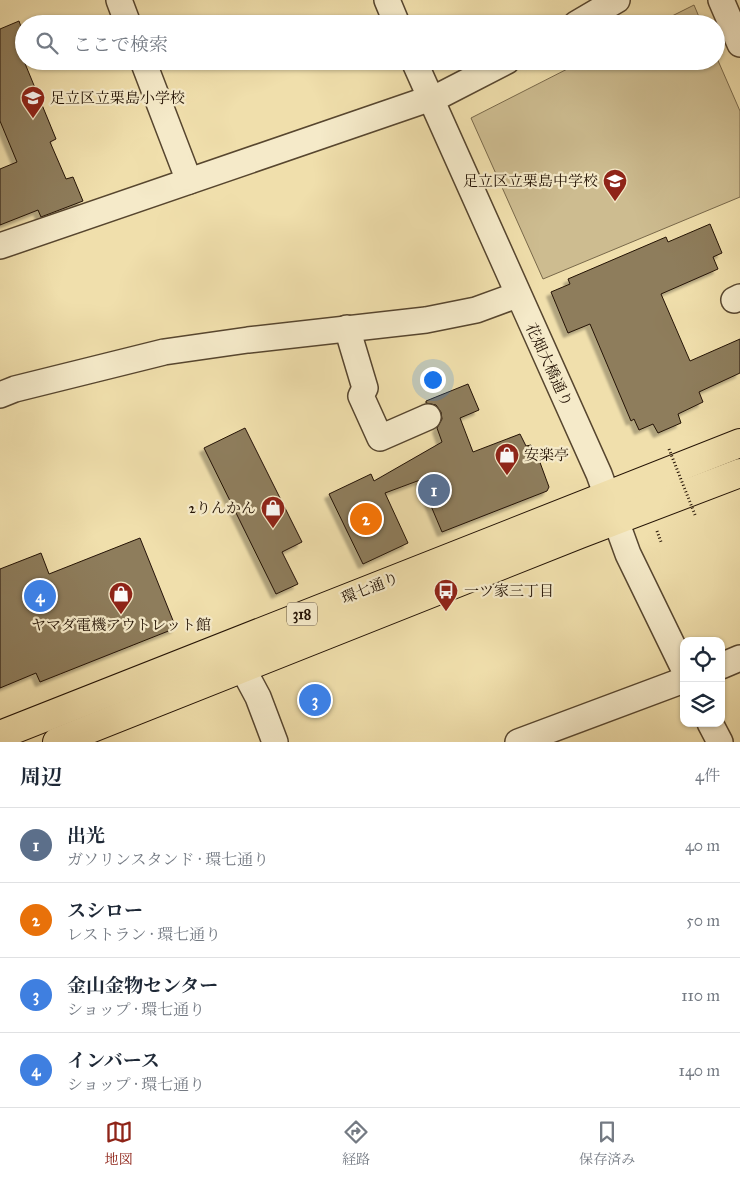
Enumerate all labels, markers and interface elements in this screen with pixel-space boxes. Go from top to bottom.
search box [15,15,725,70]
icon: search [33,29,61,57]
text: ここで検索 [73,33,168,56]
school or university icon: 足立区立栗島小学校 [20,85,46,119]
place label: 足立区立栗島小学校 [50,89,185,107]
school or university icon: 足立区立栗島中学校 [602,168,628,202]
place label: 足立区立栗島中学校 [463,172,598,190]
street label: 花畑大橋通り [522,320,576,410]
your location [420,367,446,393]
shop icon: 安楽亭 [494,442,520,476]
place label: 安楽亭 [524,446,569,464]
pin: 1 [418,471,450,509]
shop icon: 2りんかん [260,495,286,529]
place label: 2りんかん [189,499,256,517]
pin: 2 [350,500,382,538]
street label: 環七通り [339,569,401,607]
pin: 4 [24,577,56,615]
bus stop icon: 一ツ家三丁目 [433,578,459,612]
shop icon: ヤマダ電機アウトレット館 [108,581,134,615]
place label: 一ツ家三丁目 [464,582,554,600]
road number: 318 [287,602,317,626]
place label: ヤマダ電機アウトレット館 [31,616,211,634]
map controls [680,637,725,727]
button: locate [680,637,725,682]
pin: 3 [299,681,331,719]
button: layers [680,682,725,727]
text: 周辺 [20,764,62,790]
text: 4件 [695,766,720,785]
text: 出光 [67,824,105,847]
text: 1 [33,836,39,855]
text: 40 m [685,836,720,855]
text: ガソリンスタンド · 環七通り [67,850,269,869]
text: スシロー [67,899,143,922]
text: 2 [32,911,40,930]
text: 50 m [686,911,720,930]
text: レストラン · 環七通り [67,925,221,944]
text: 金山金物センター [67,974,218,997]
text: 3 [33,986,39,1005]
text: 110 m [681,986,720,1005]
text: ショップ · 環七通り [67,1000,205,1019]
text: インバース [67,1049,160,1072]
text: 4 [32,1061,40,1080]
text: 140 m [679,1061,720,1080]
text: ショップ · 環七通り [67,1075,205,1094]
tab: 地図 [105,1118,133,1168]
tab: 経路 [342,1118,370,1168]
tab: 保存済み [579,1118,635,1168]

